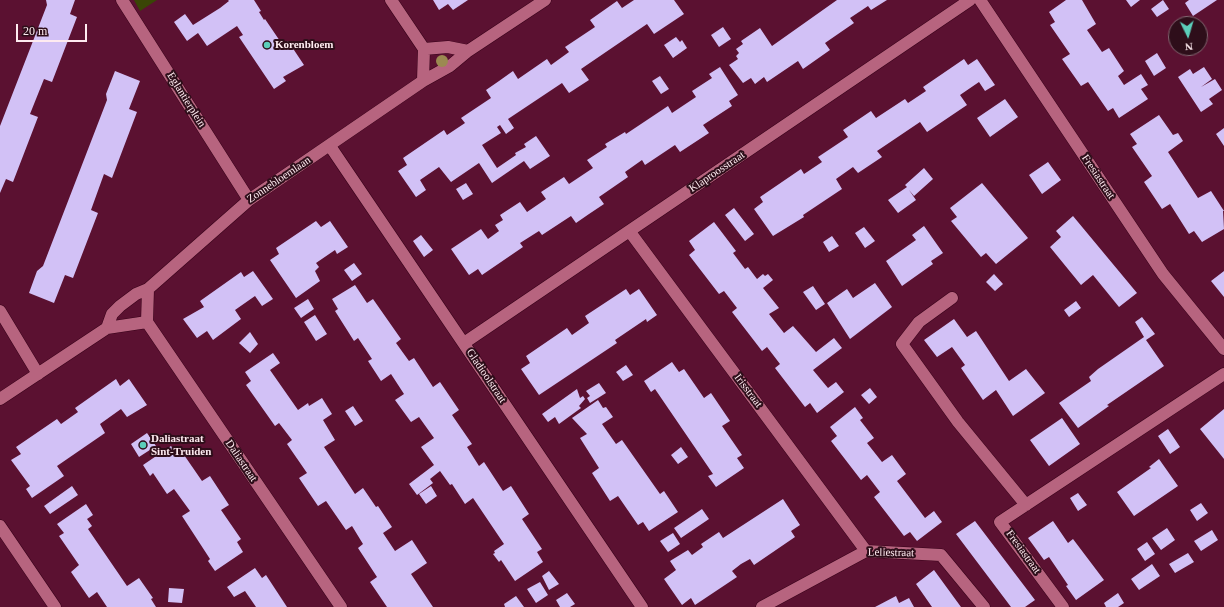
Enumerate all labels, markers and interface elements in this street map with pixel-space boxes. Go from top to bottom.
scale bar [18,16,89,42]
north arrow [1168,16,1208,56]
text: 20 m [23,24,47,38]
place label: Korenbloem [275,38,333,52]
marker: Korenbloem [262,40,272,50]
text: N [1184,41,1193,53]
street label: Eglantierplein [164,70,208,130]
street label: Klaproosstraat [687,149,747,195]
street label: Fresiastraat [1078,152,1118,202]
street label: Zonnebloemlaan [245,154,313,206]
street label: Gladioolstraat [463,346,509,406]
street label: Irisstraat [731,372,765,410]
place label: Daliastraat Sint-Truiden [151,432,211,458]
street label: Daliastraat [222,438,260,484]
marker: Daliastraat Sint-Truiden [138,440,148,450]
street label: Fresiastraat [1003,528,1043,576]
street label: Leliestraat [868,546,914,560]

